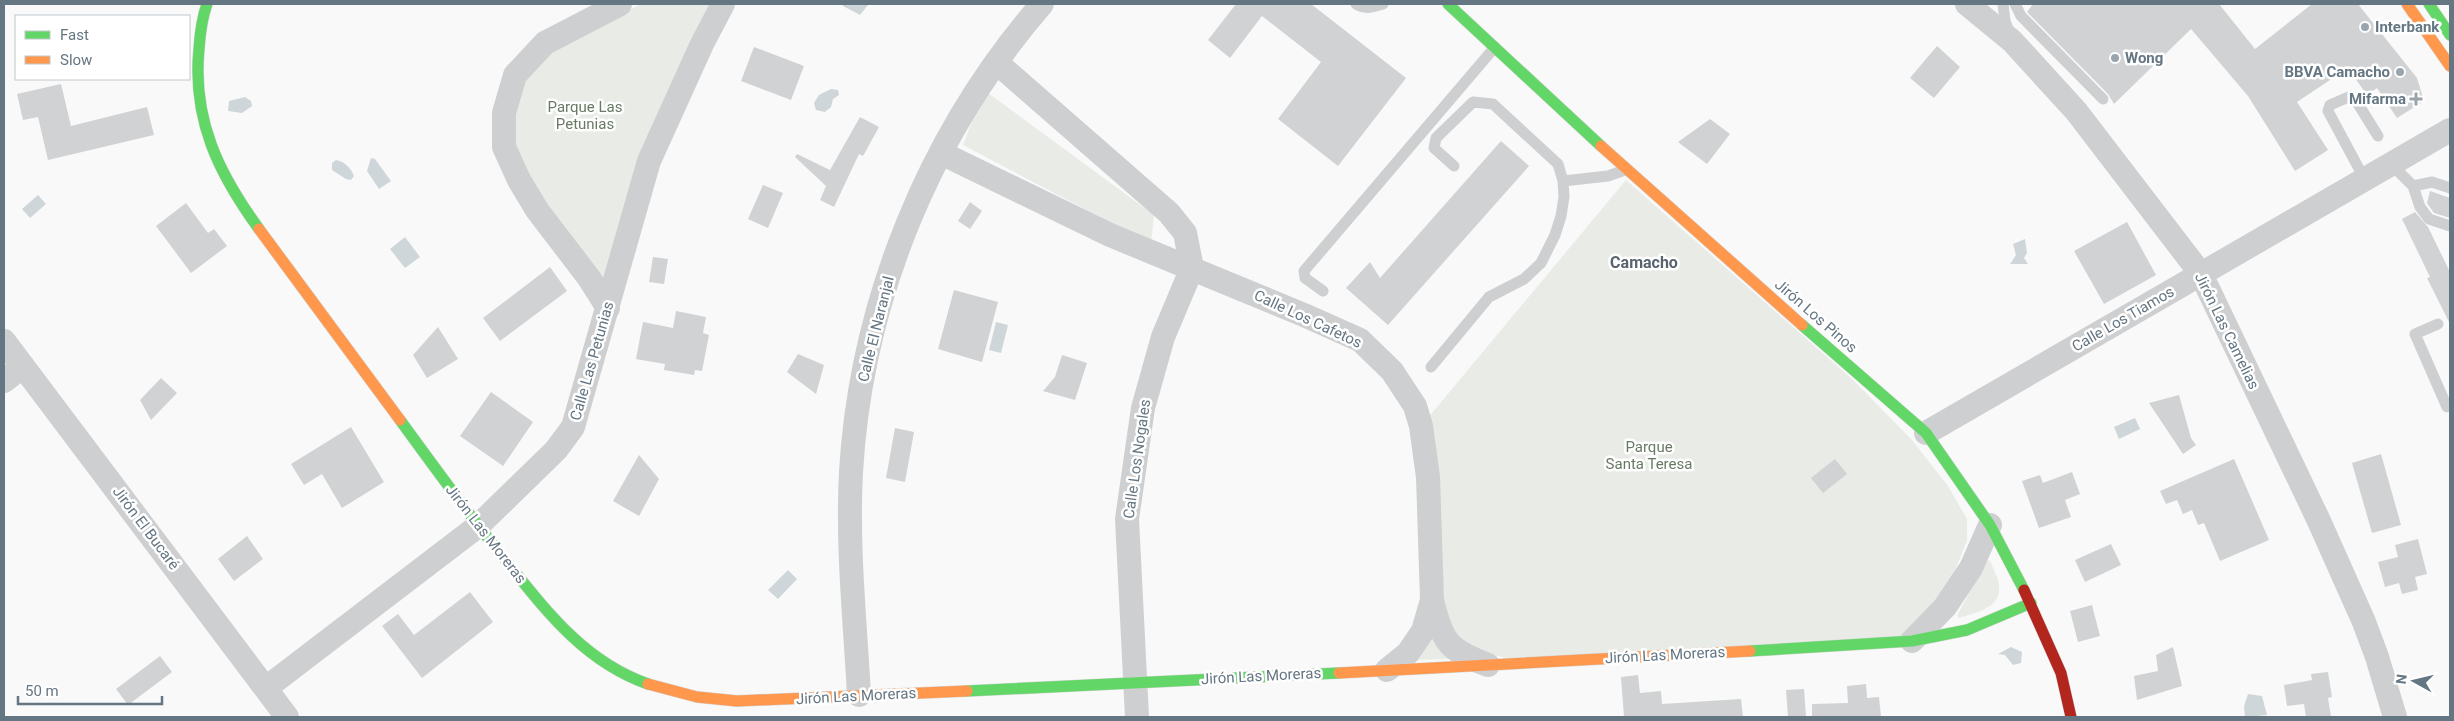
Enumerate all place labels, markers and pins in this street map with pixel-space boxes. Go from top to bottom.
place label: Interbank [2375,18,2440,36]
marker: Interbank [2359,21,2371,33]
place label: Wong [2125,49,2163,67]
marker: Wong [2109,52,2121,64]
place label: BBVA Camacho [2284,63,2390,81]
marker: BBVA Camacho [2394,66,2406,78]
place label: Mifarma [2349,90,2406,108]
marker: Mifarma [2410,93,2422,105]

